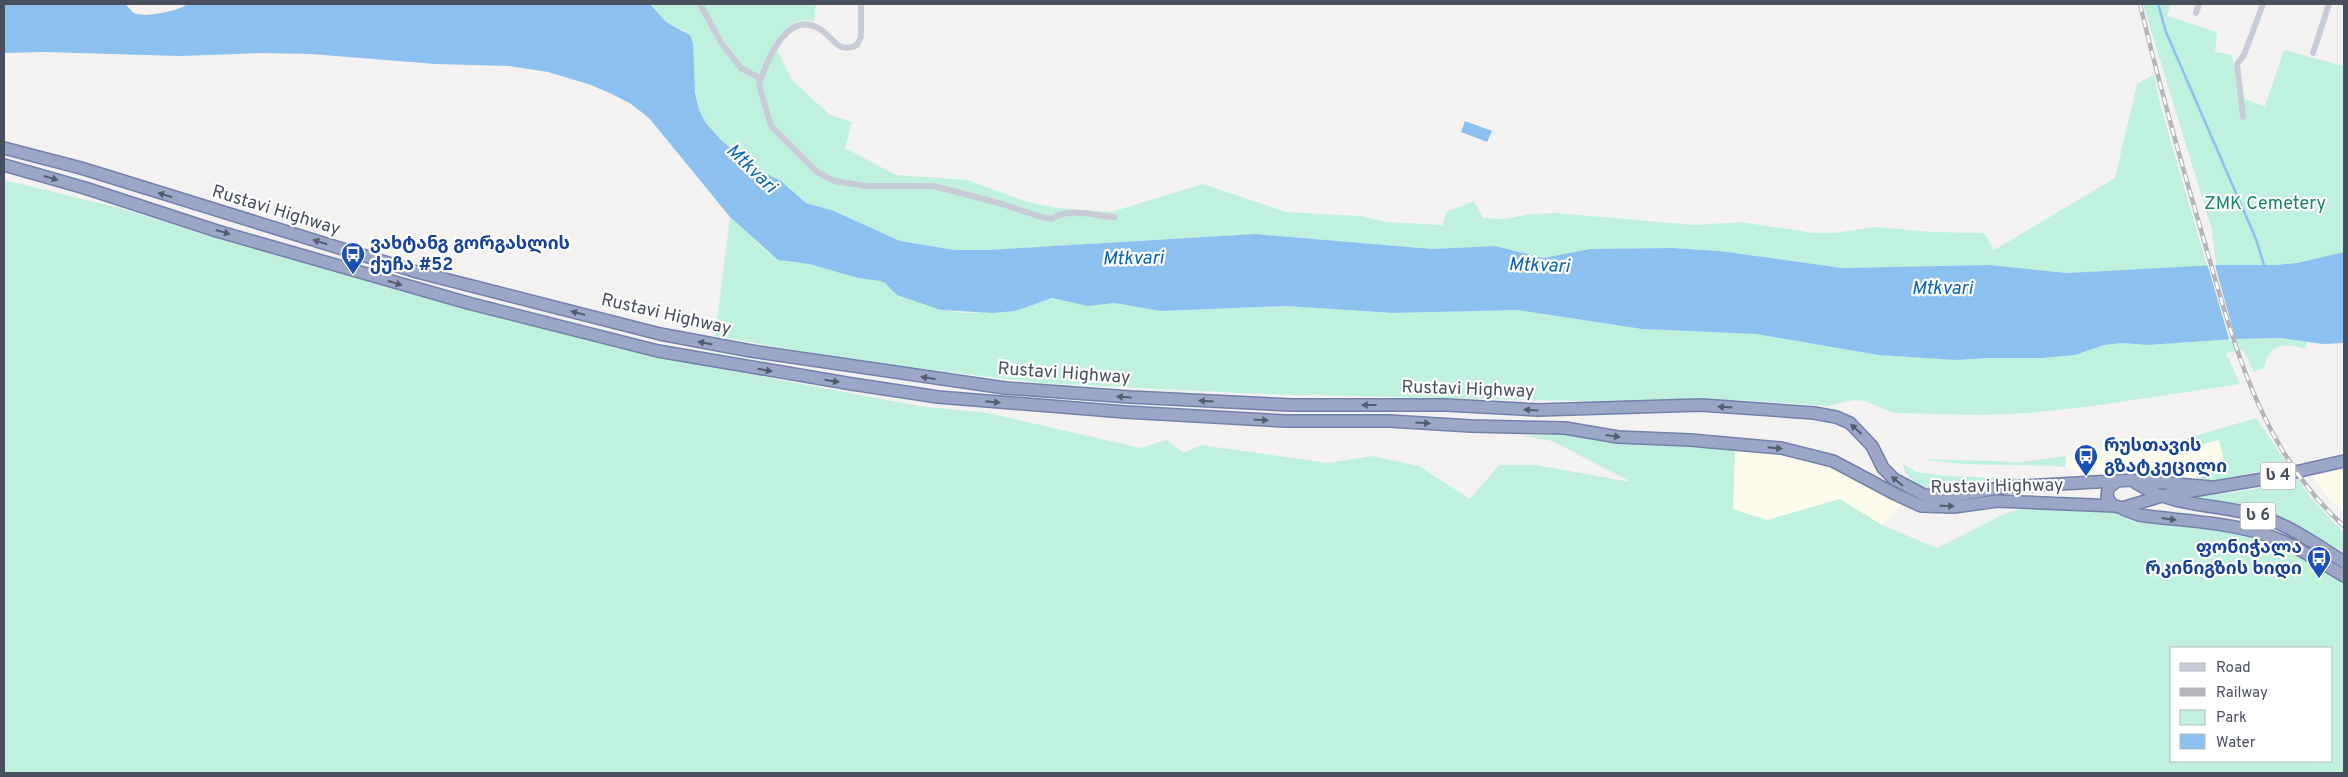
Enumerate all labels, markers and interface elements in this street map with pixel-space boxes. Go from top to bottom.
water label: Mtkvari [721,139,782,200]
one-way arrow [43,175,58,183]
street label: Rustavi Highway [209,181,343,241]
one-way arrow [157,191,172,199]
park label: ZMK Cemetery [2204,193,2326,216]
one-way arrow [215,228,230,236]
place label: ვახტანგ გორგასლის ქუჩა #52 [370,233,570,277]
one-way arrow [313,238,328,246]
bus stop icon: ვახტანგ გორგასლის ქუჩა #52 [340,241,366,275]
water label: Mtkvari [1102,246,1165,272]
water label: Mtkvari [1508,253,1571,279]
water label: Mtkvari [1911,277,1974,301]
one-way arrow [388,280,403,288]
street label: Rustavi Highway [599,289,733,341]
one-way arrow [571,309,586,317]
one-way arrow [697,339,713,347]
street label: Rustavi Highway [997,358,1131,390]
one-way arrow [758,366,774,374]
one-way arrow [919,373,935,381]
street label: Rustavi Highway [1401,376,1535,404]
one-way arrow [824,377,840,385]
one-way arrow [1116,392,1132,400]
one-way arrow [1198,396,1214,404]
one-way arrow [985,399,1001,407]
one-way arrow [1360,401,1376,409]
one-way arrow [1717,402,1733,410]
one-way arrow [1523,405,1539,413]
one-way arrow [1253,416,1269,424]
one-way arrow [1415,420,1431,428]
one-way arrow [1851,423,1863,435]
one-way arrow [1605,432,1621,440]
place label: რუსთავის გზატკეცილი [2104,435,2227,479]
bus stop icon: რუსთავის გზატკეცილი [2073,443,2099,477]
one-way arrow [1767,444,1783,452]
road number: ს 4 [2260,462,2296,490]
street label: Rustavi Highway [1930,474,2064,500]
one-way arrow [1890,476,1904,486]
road number: ს 6 [2240,502,2276,530]
one-way arrow [1940,503,1956,511]
one-way arrow [2161,515,2177,523]
place label: ფონიჭალა რკინიგზის ხიდი [2145,537,2302,581]
bus stop icon: ფონიჭალა რკინიგზის ხიდი [2306,545,2332,579]
legend [2170,647,2333,762]
text: Road [2216,659,2251,678]
text: Railway [2216,684,2268,703]
text: Park [2216,709,2247,728]
text: Water [2216,734,2256,753]

